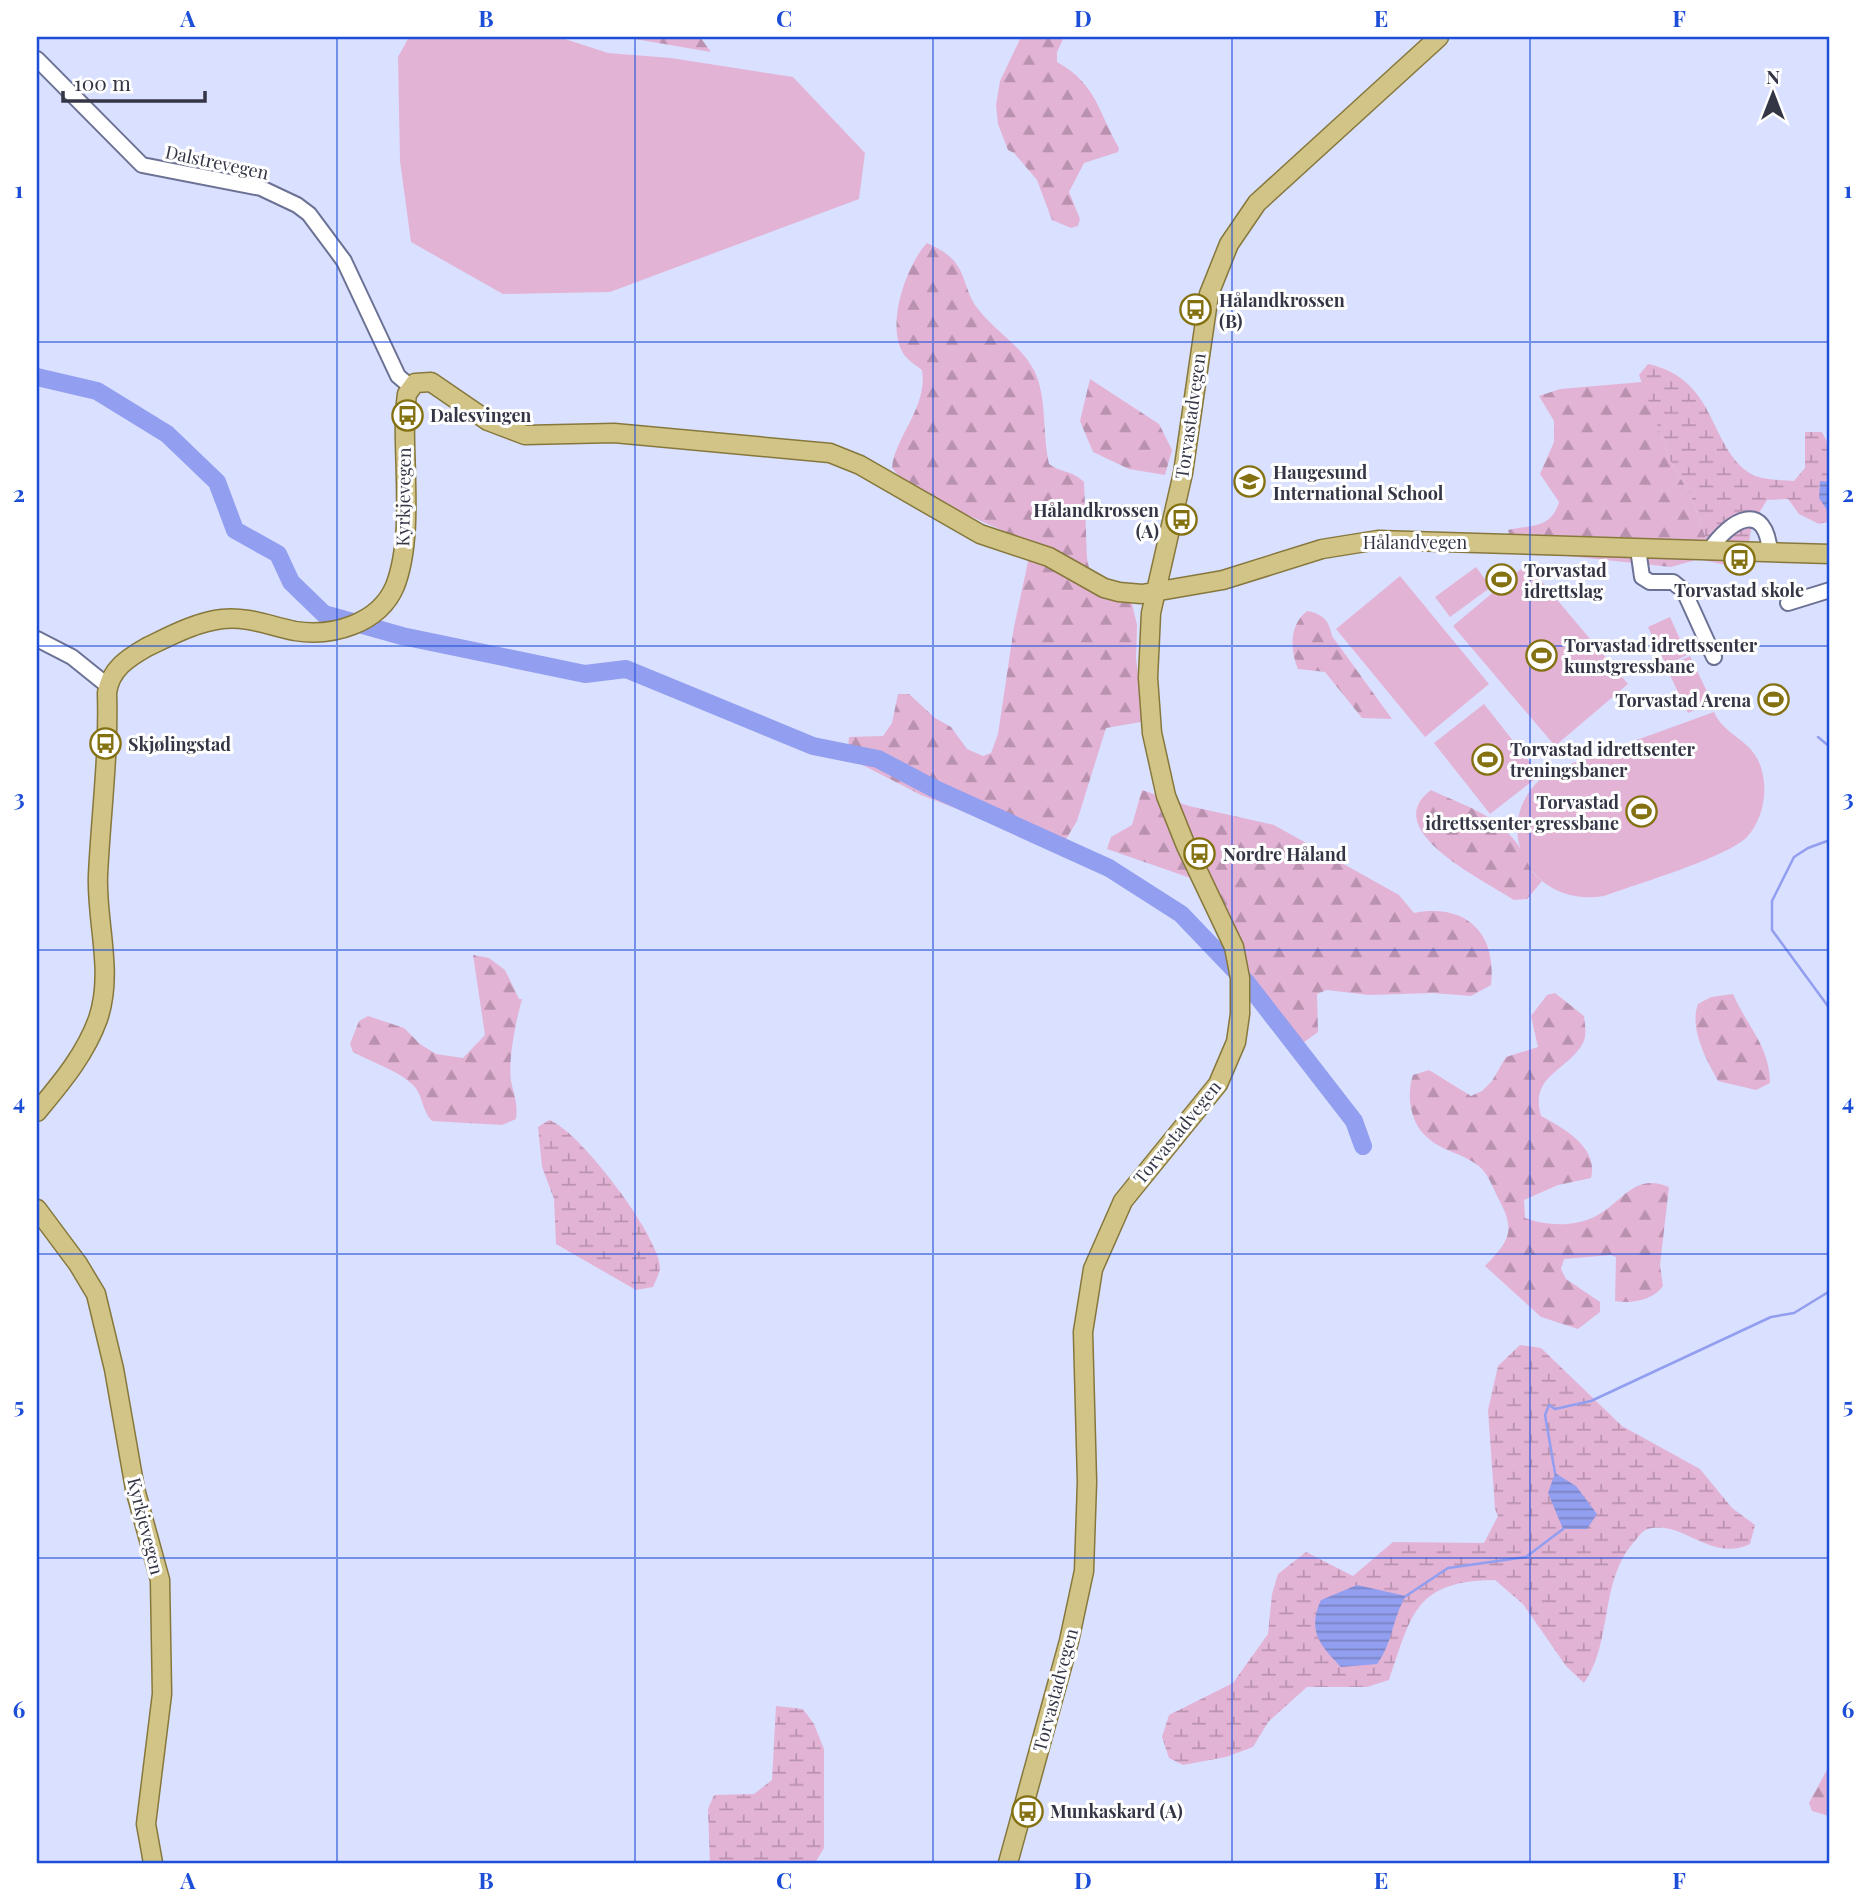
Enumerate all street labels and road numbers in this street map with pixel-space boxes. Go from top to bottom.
street label: Dalstrevegen [163,139,271,185]
street label: Torvastadvegen [1169,351,1211,480]
street label: Kyrkjevegen [390,447,416,547]
street label: Hålandvegen [1363,530,1468,554]
street label: Torvastadvegen [1128,1075,1226,1189]
street label: Kyrkjevegen [122,1475,170,1577]
street label: Torvastadvegen [1027,1625,1083,1754]

